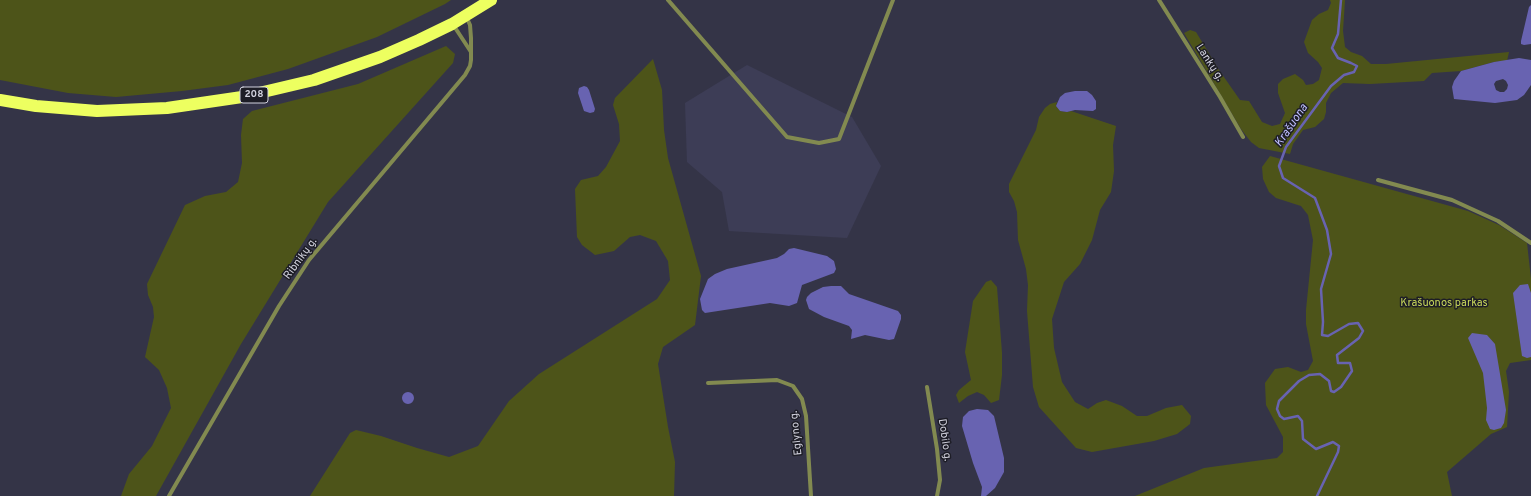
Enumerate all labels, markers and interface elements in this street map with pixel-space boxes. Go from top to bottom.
street label: Lankų g. [1192,42,1226,84]
road number: 208 [240,87,268,103]
water label: Krašuona [1272,102,1312,150]
street label: Ribnikų g. [281,236,321,282]
park label: Krašuonos parkas [1400,297,1488,311]
street label: Eglyno g. [788,410,806,456]
street label: Dobilo g. [934,418,954,462]

